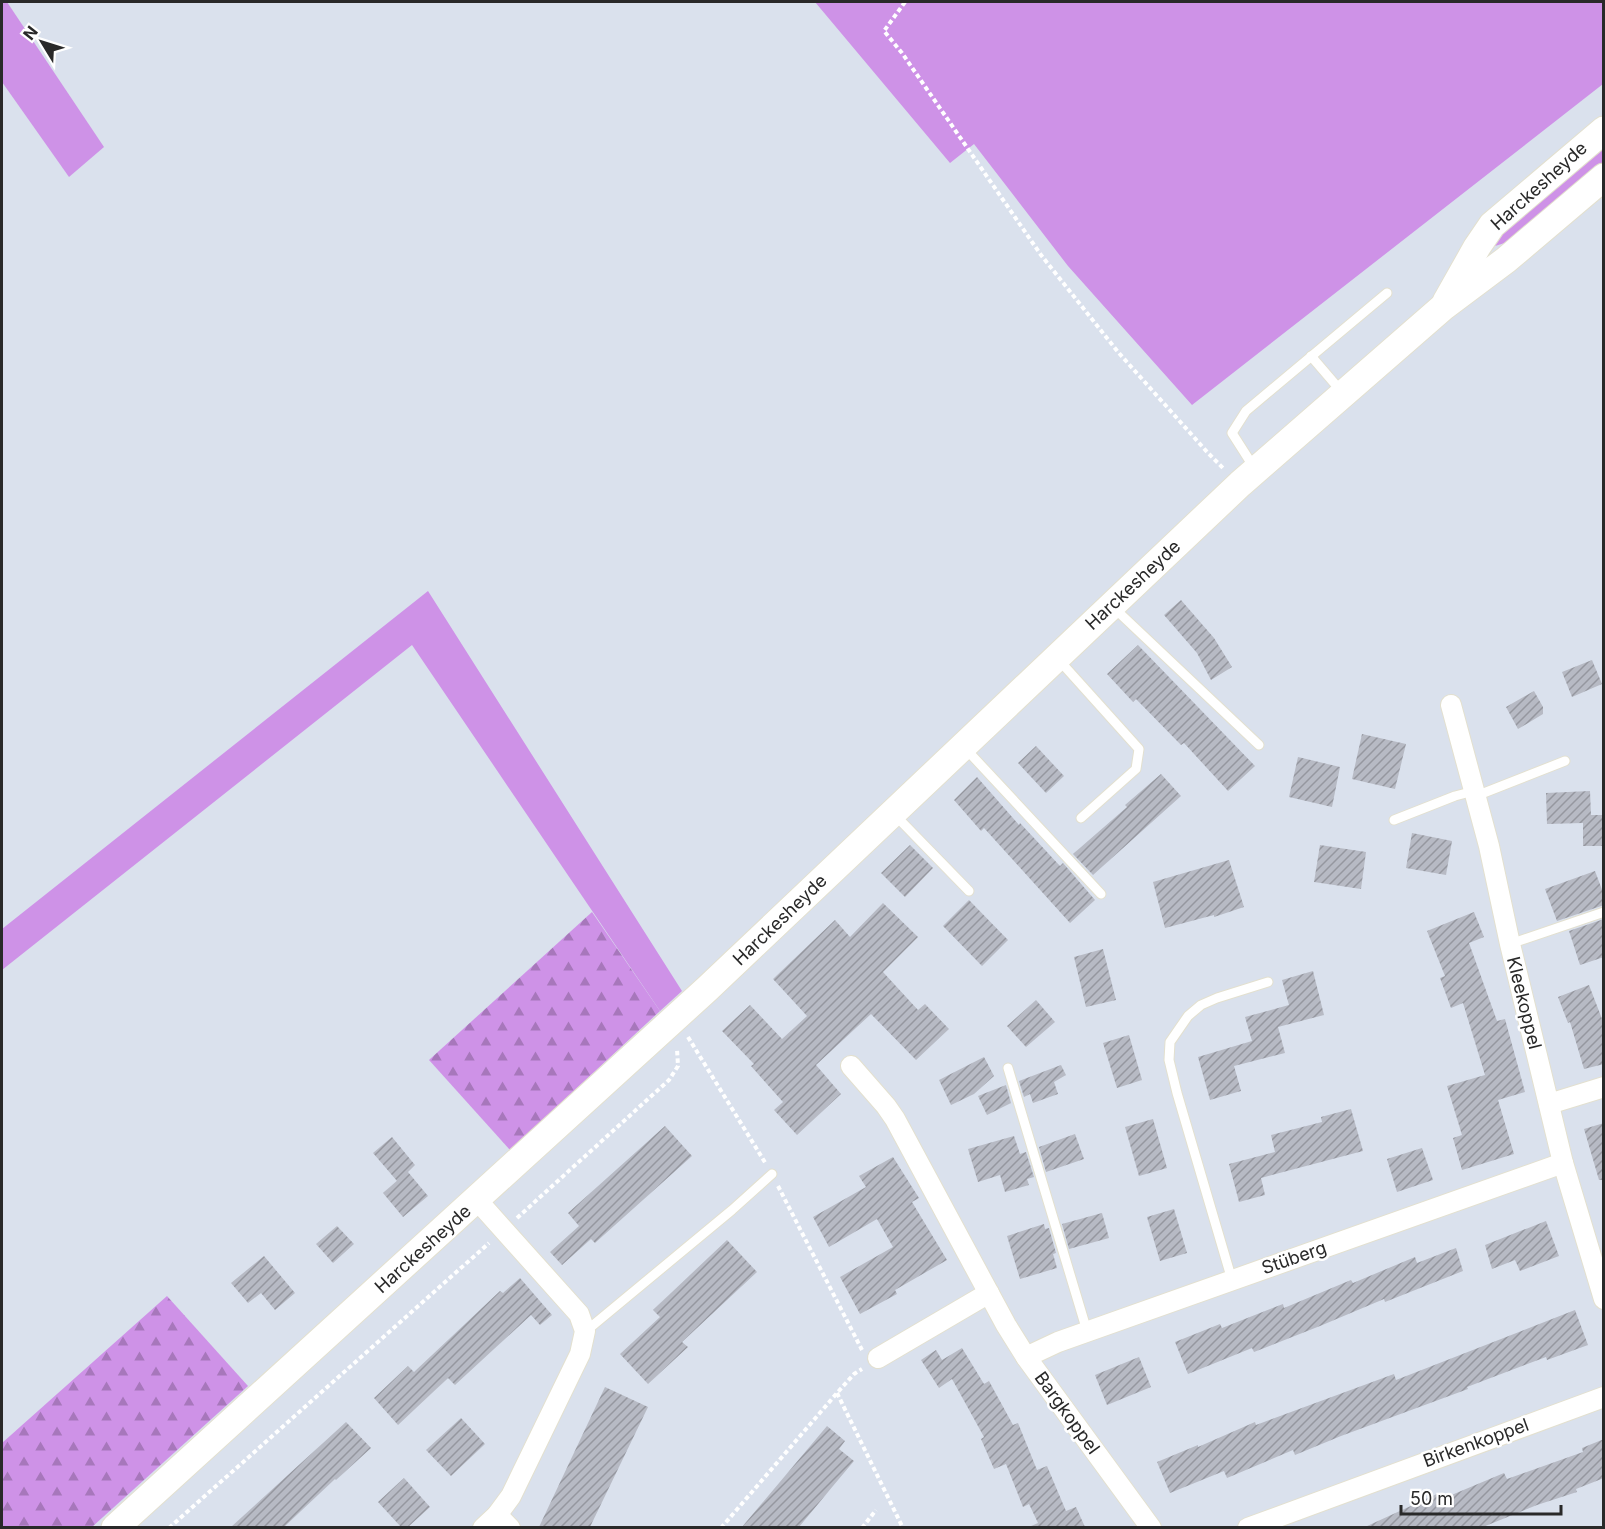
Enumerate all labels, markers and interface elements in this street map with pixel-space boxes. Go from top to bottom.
north arrow [12,12,72,72]
text: N [19,22,42,44]
street label: Harckesheyde [1486,137,1591,234]
street label: Harckesheyde [1081,535,1184,634]
street label: Harckesheyde [729,870,831,969]
street label: Kleekoppel [1503,954,1546,1051]
street label: Harckesheyde [370,1200,475,1297]
street label: Stüberg [1259,1237,1329,1278]
street label: Bargkoppel [1031,1367,1104,1458]
street label: Birkenkoppel [1420,1414,1532,1471]
scale bar [1401,1478,1562,1516]
text: 50 m [1410,1488,1453,1509]

